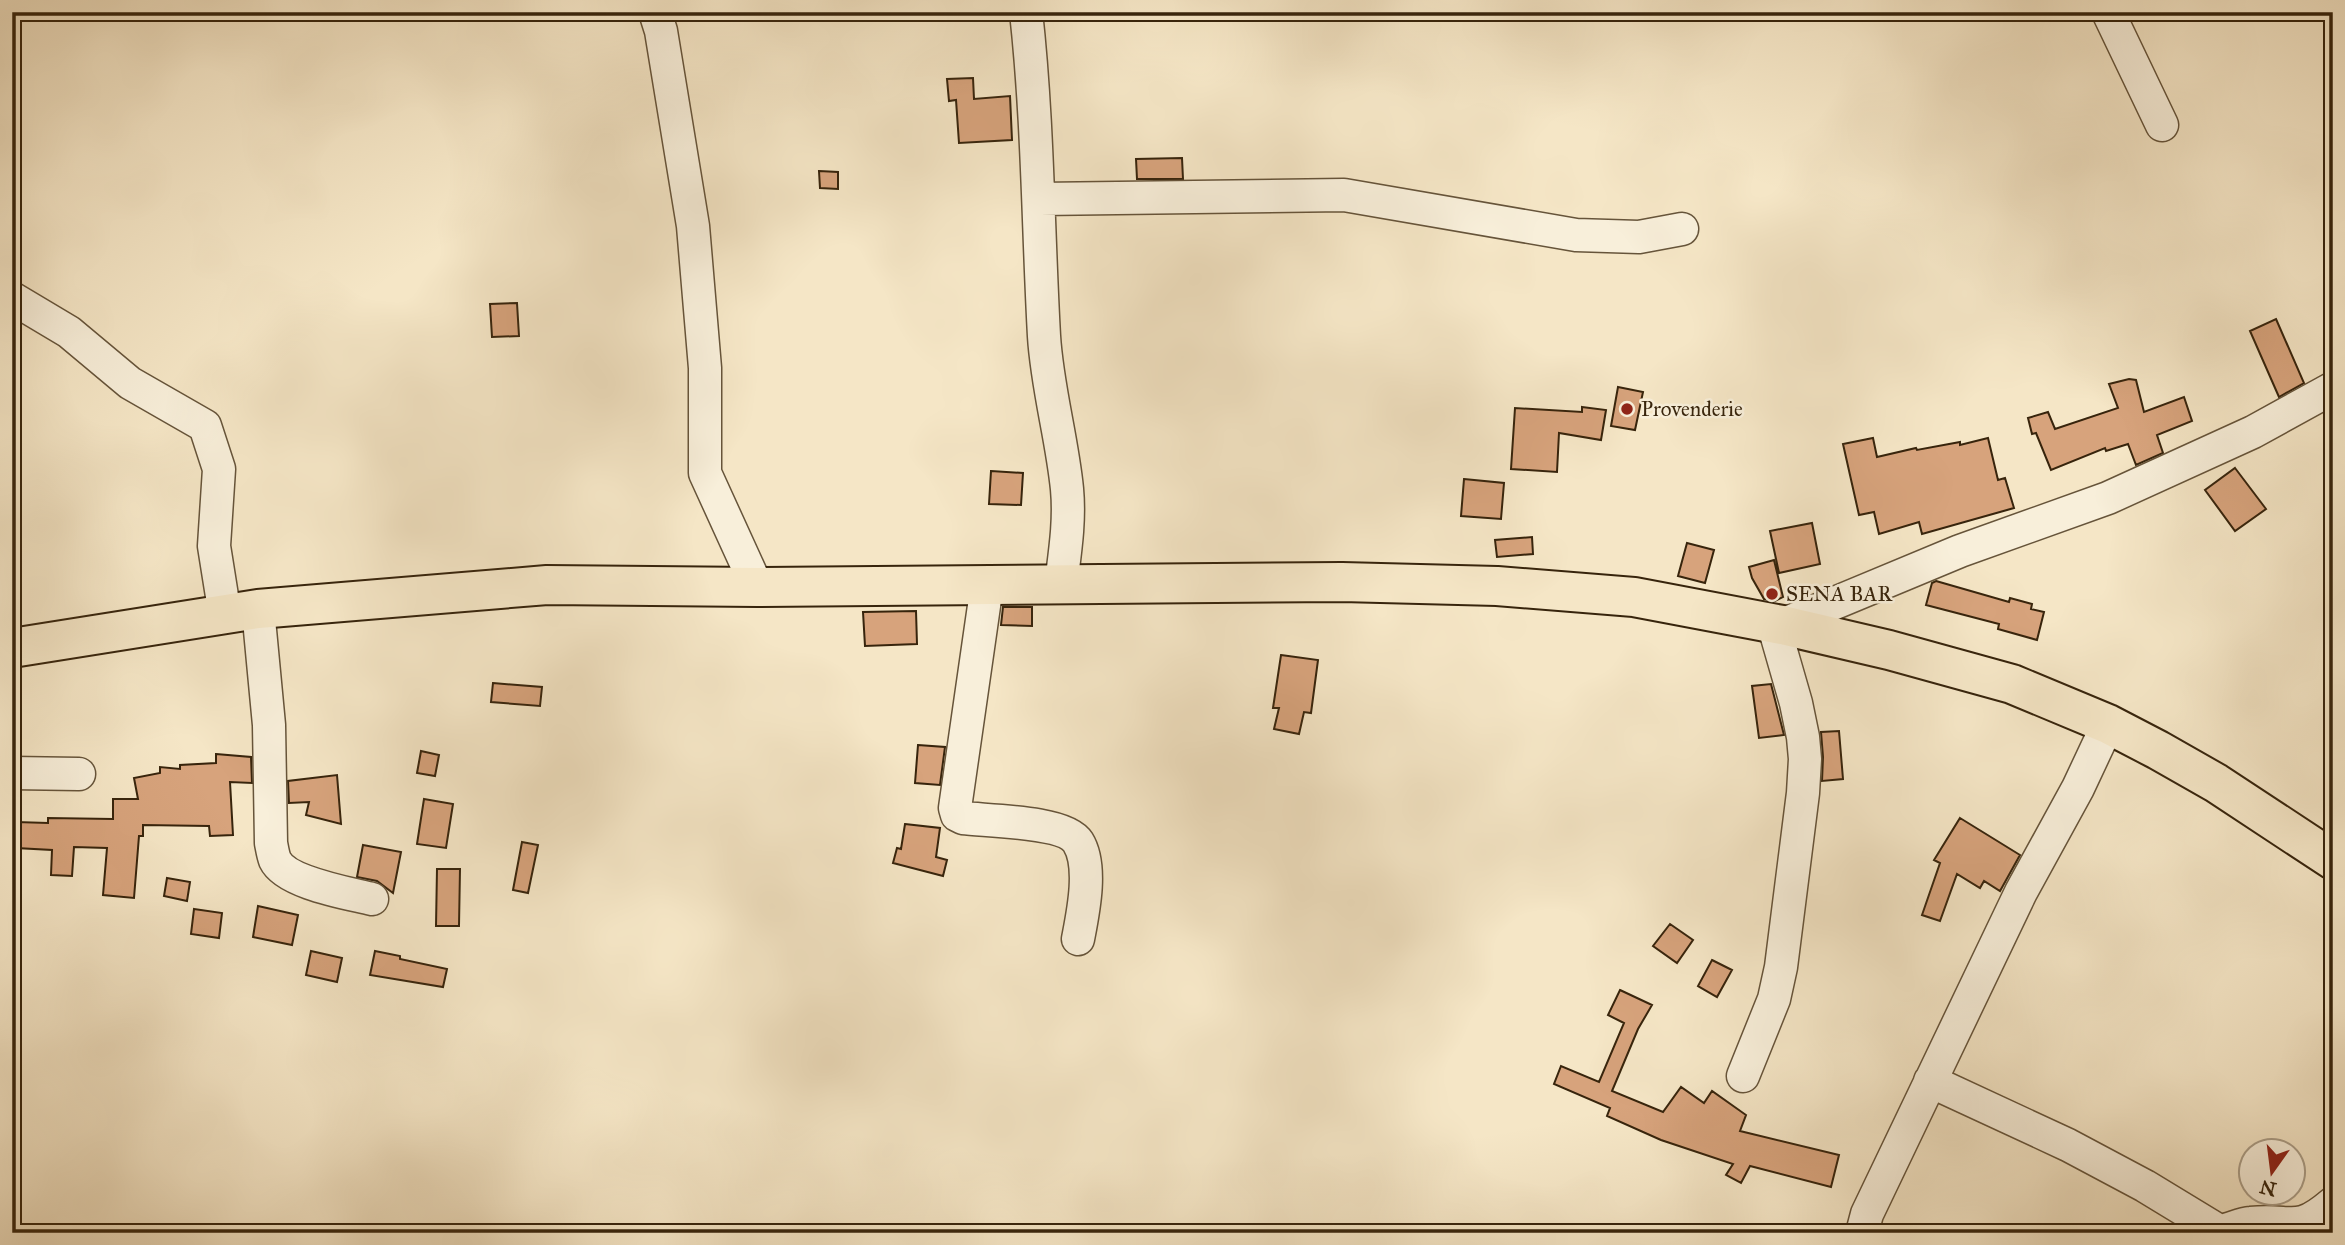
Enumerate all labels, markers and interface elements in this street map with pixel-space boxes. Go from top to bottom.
place label: Provenderie [1641,396,1743,422]
marker: Provenderie [1619,401,1635,417]
place label: SENA BAR [1786,581,1893,607]
marker: SENA BAR [1764,586,1780,602]
north arrow [2236,1136,2306,1206]
text: N [2257,1175,2279,1201]

